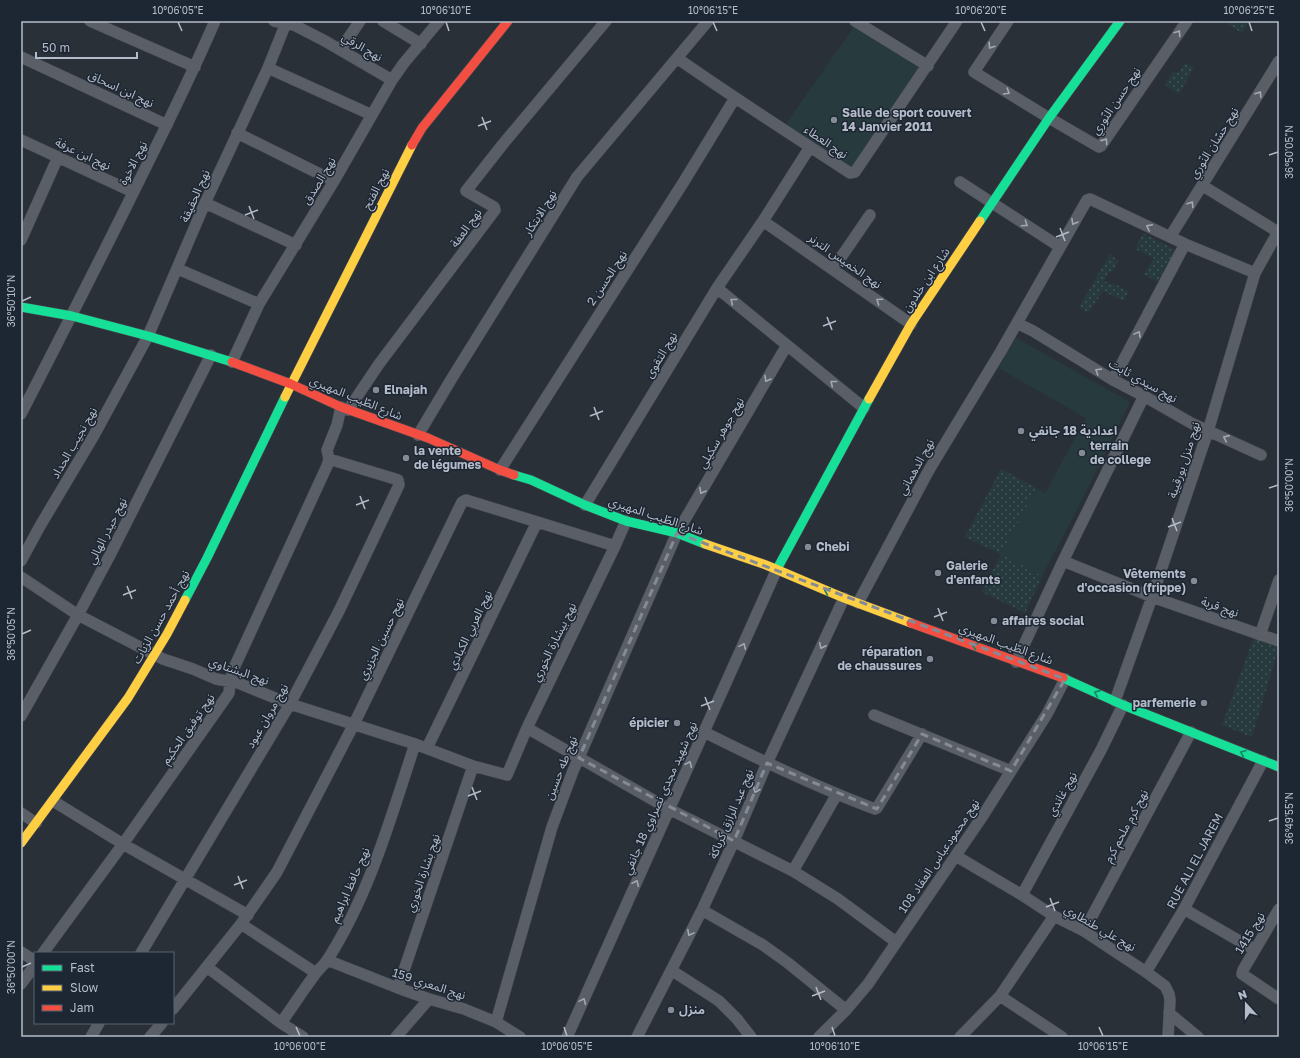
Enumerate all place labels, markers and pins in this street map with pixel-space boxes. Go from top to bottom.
place label: Salle de sport couvert 14 Janvier 2011 [842,105,972,134]
marker: Salle de sport couvert 14 Janvier 2011 [829,115,839,125]
place label: Elnajah [384,382,427,397]
marker: Elnajah [371,385,381,395]
place label: اعدادية 18 جانفي [1029,423,1117,441]
marker: اعدادية 18 جانفي [1016,426,1026,436]
place label: terrain de college [1090,438,1151,467]
place label: la vente de légumes [414,443,482,472]
marker: terrain de college [1077,448,1087,458]
marker: la vente de légumes [401,453,411,463]
place label: Chebi [816,539,850,554]
marker: Chebi [803,542,813,552]
place label: Galerie d'enfants [946,558,1001,587]
place label: Vêtements d'occasion (frippe) [1077,566,1186,595]
marker: Galerie d'enfants [933,568,943,578]
marker: Vêtements d'occasion (frippe) [1189,576,1199,586]
place label: affaires social [1002,613,1084,628]
marker: affaires social [989,616,999,626]
place label: réparation de chaussures [837,644,922,673]
marker: réparation de chaussures [925,654,935,664]
place label: parfemerie [1133,695,1196,710]
marker: parfemerie [1199,698,1209,708]
place label: épicier [629,715,669,730]
marker: épicier [672,718,682,728]
place label: منزل [679,1002,705,1017]
marker: منزل [666,1005,676,1015]

